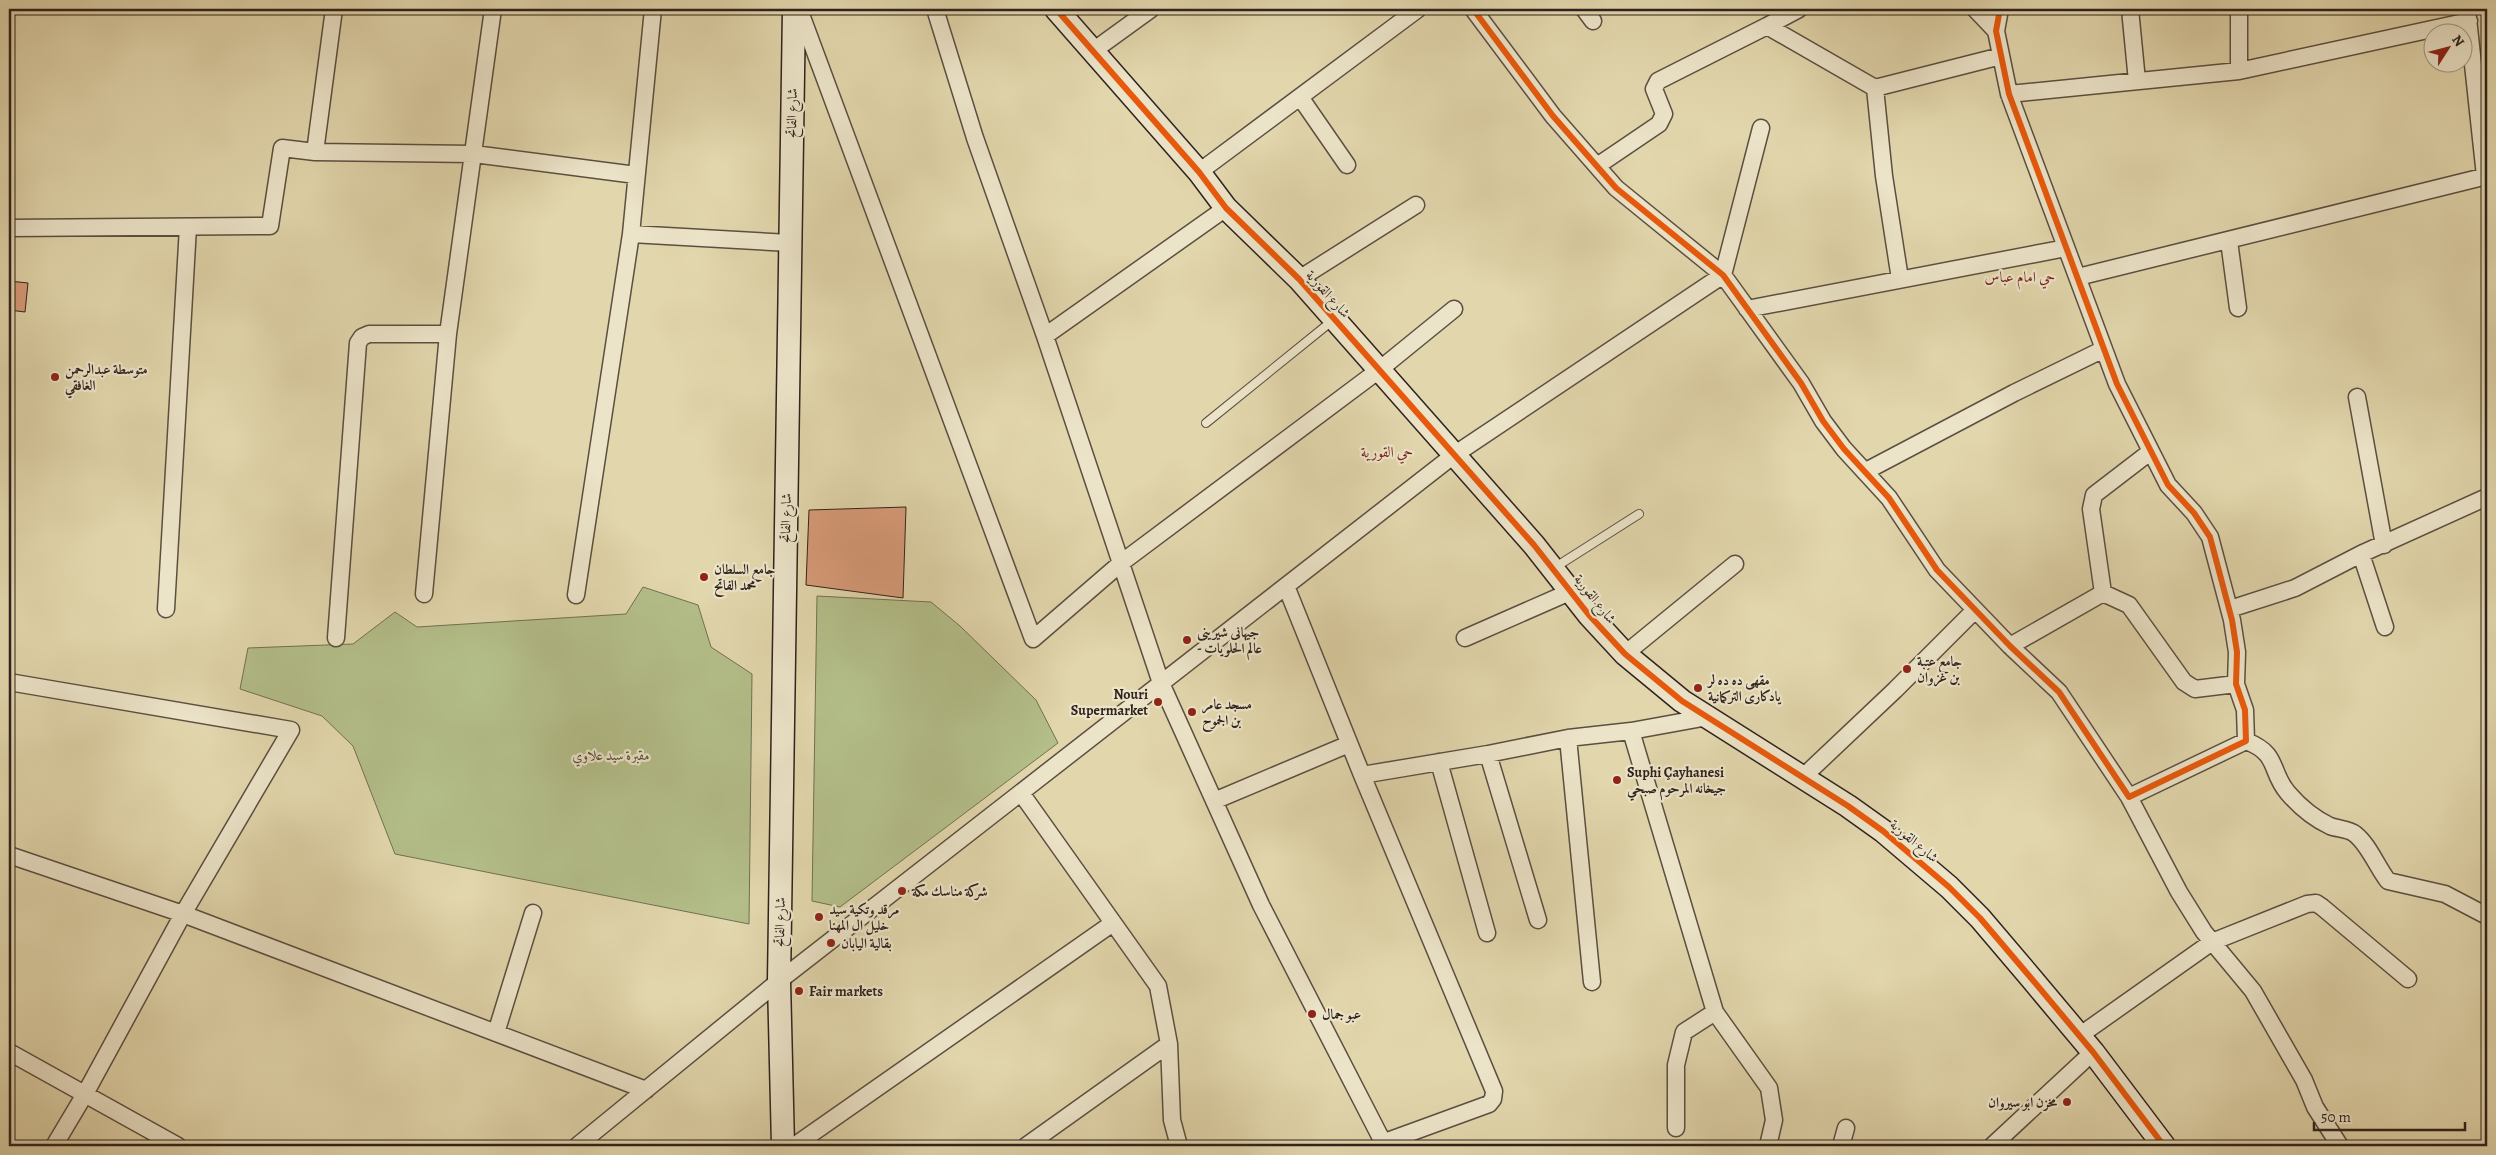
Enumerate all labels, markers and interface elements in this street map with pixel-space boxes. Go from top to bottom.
north arrow [2424,22,2474,72]
text: N [2447,31,2469,50]
street label: شارع الفاتح [782,88,805,138]
street label: شارع القورية [1300,266,1354,323]
district label: حي امام عباس [1985,267,2055,290]
place label: متوسطة عبدالرحمن الغافقي [64,360,148,399]
marker: متوسطة عبدالرحمن الغافقي [49,371,61,383]
district label: حي القورية [1361,442,1413,464]
street label: شارع الفاتح [776,493,799,543]
place label: جامع السلطان محمد الفاتح [714,560,776,597]
street label: شارع القورية [1568,570,1620,629]
marker: جامع السلطان محمد الفاتح [698,571,710,583]
place label: جیهانی شیرینی - عالم الحلويات [1197,623,1262,661]
marker: جیهانی شیرینی - عالم الحلويات [1181,634,1193,646]
place label: جامع عتبة بن غزوان [1917,652,1963,687]
marker: جامع عتبة بن غزوان [1901,663,1913,675]
place label: مقهى ده ده لر يادكارى التركمانية [1706,671,1782,706]
marker: مقهى ده ده لر يادكارى التركمانية [1692,682,1704,694]
place label: Nouri Supermarket [1071,685,1148,720]
place label: مسجد عامر بن الجموح [1202,695,1252,733]
marker: Nouri Supermarket [1152,696,1164,708]
marker: مسجد عامر بن الجموح [1186,706,1198,718]
park label: مقبرة سيد علاوي [572,746,650,767]
place label: Suphi Çayhanesi جيخانه المرحوم صبحي [1627,763,1726,801]
marker: Suphi Çayhanesi جيخانه المرحوم صبحي [1611,774,1623,786]
street label: شارع القورية [1884,815,1942,868]
place label: شركة مناسك مكة [911,882,988,901]
marker: شركة مناسك مكة [896,885,908,897]
street label: شارع الفاتح [770,897,793,947]
place label: مرقد وتكية سيد خليل ال المهنا [829,900,899,935]
marker: مرقد وتكية سيد خليل ال المهنا [813,911,825,923]
place label: بقالية اليابان [841,934,892,953]
marker: بقالية اليابان [825,937,837,949]
place label: Fair markets [809,982,883,1001]
marker: Fair markets [793,985,805,997]
place label: عبو جمال [1322,1005,1362,1024]
marker: عبو جمال [1306,1008,1318,1020]
place label: مخزن ابو سيروان [1988,1093,2058,1112]
marker: مخزن ابو سيروان [2061,1096,2073,1108]
scale bar [2314,1100,2465,1132]
text: 50 m [2321,1107,2351,1127]

